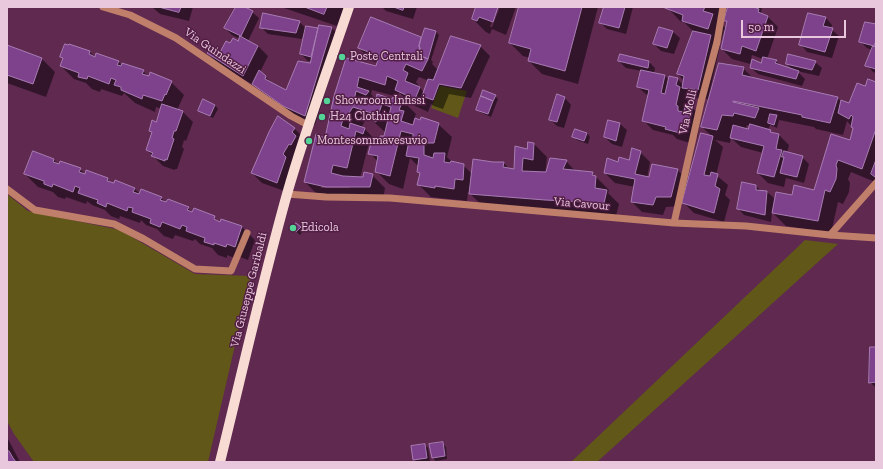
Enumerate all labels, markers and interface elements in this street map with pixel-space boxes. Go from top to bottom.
scale bar [743,12,848,38]
text: 50 m [748,20,774,34]
street label: Via Guindazzi [181,25,249,77]
place label: Poste Centrali [350,50,423,64]
marker: Poste Centrali [337,52,347,62]
street label: Via Molli [676,88,700,136]
place label: Showroom Infissi [335,94,425,108]
marker: Showroom Infissi [322,96,332,106]
place label: H24 Clothing [330,110,400,124]
marker: H24 Clothing [317,112,327,122]
place label: Montesommavesuvio [317,134,427,148]
marker: Montesommavesuvio [304,136,314,146]
street label: Via Cavour [553,194,611,214]
place label: Edicola [301,221,339,235]
marker: Edicola [288,223,298,233]
street label: Via Giuseppe Garibaldi [228,231,270,349]

